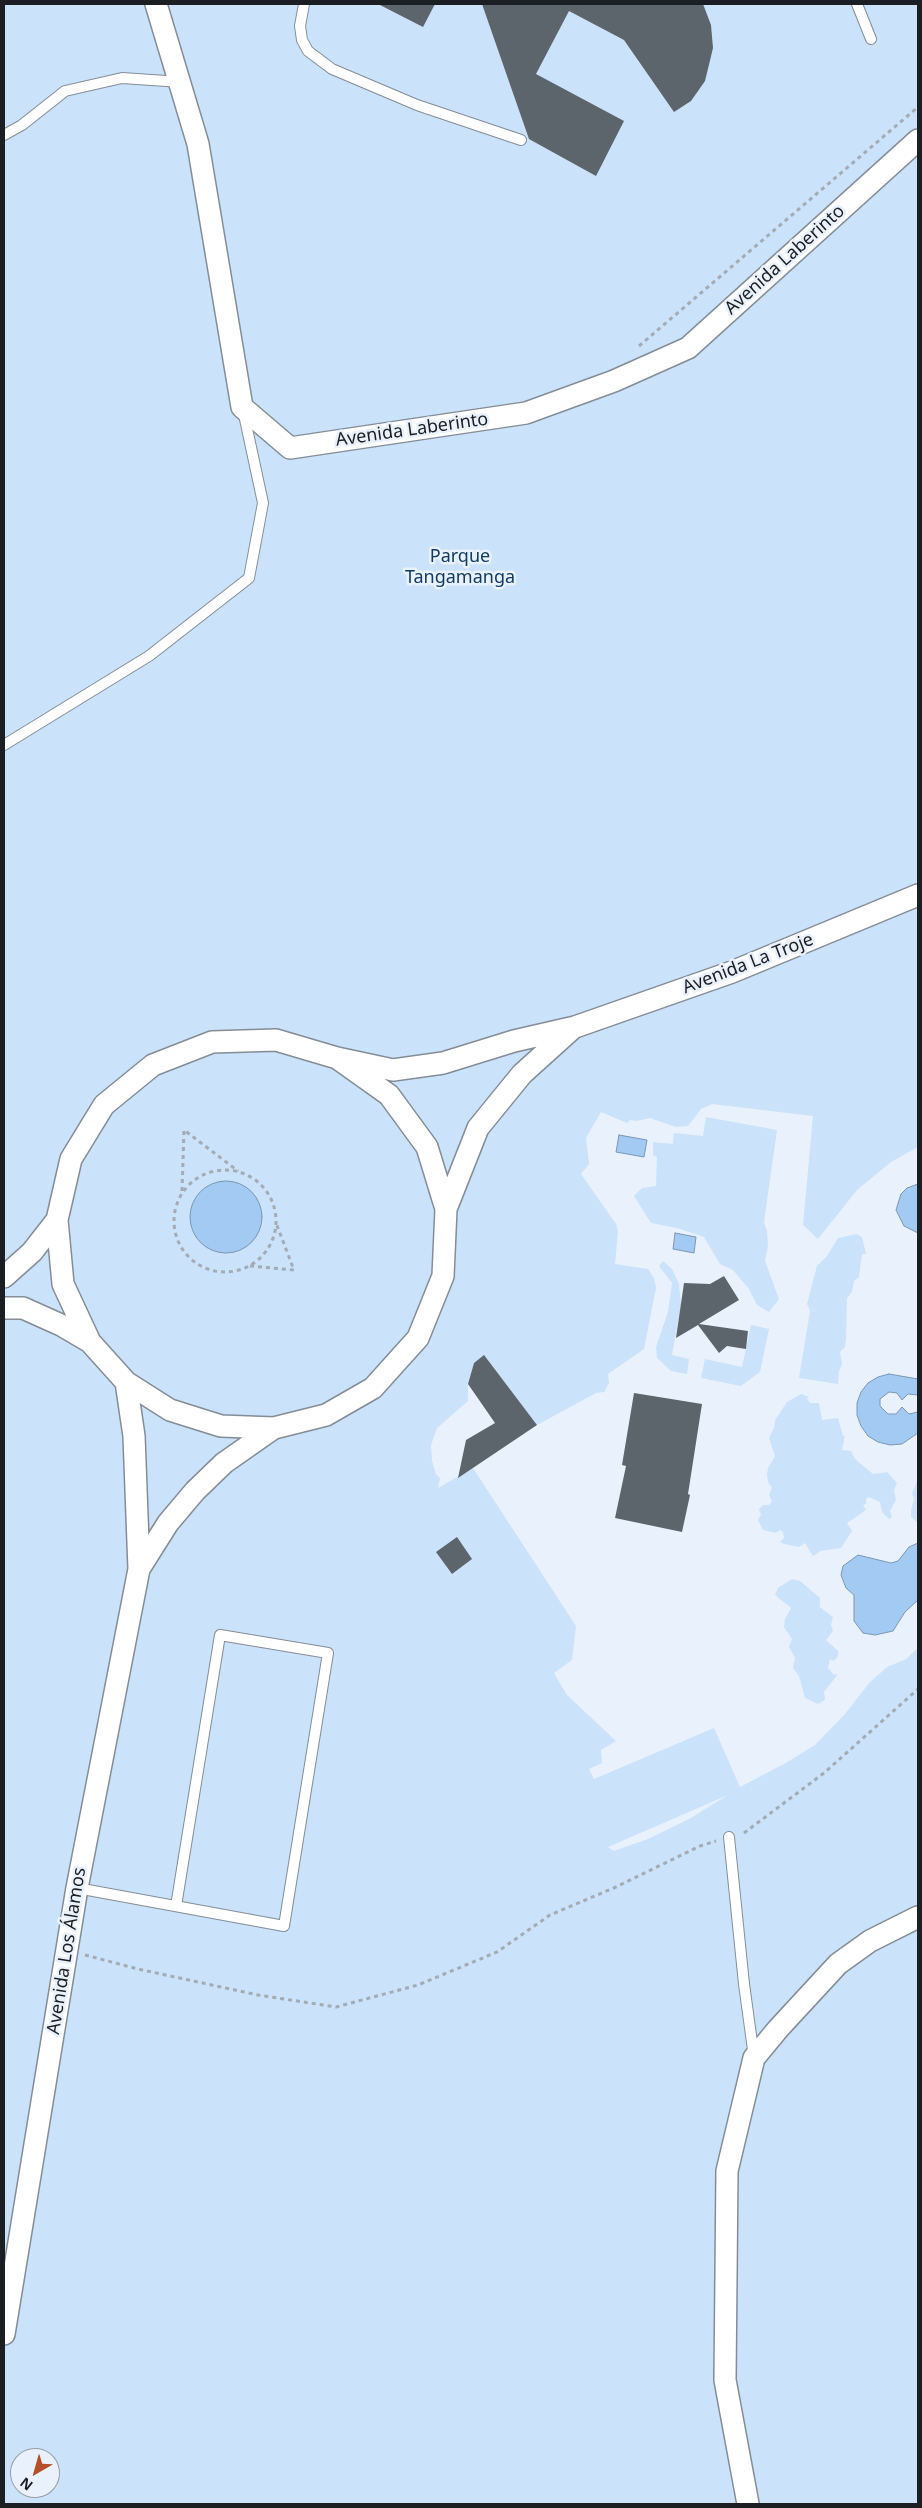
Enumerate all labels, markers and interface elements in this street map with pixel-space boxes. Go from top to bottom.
street label: Avenida Laberinto [721,201,849,319]
street label: Avenida Laberinto [334,409,490,451]
park label: Parque Tangamanga [405,546,515,588]
street label: Avenida La Troje [679,929,817,999]
street label: Avenida Los Álamos [43,1866,91,2036]
north arrow [10,2448,60,2498]
text: N [16,2473,36,2495]

